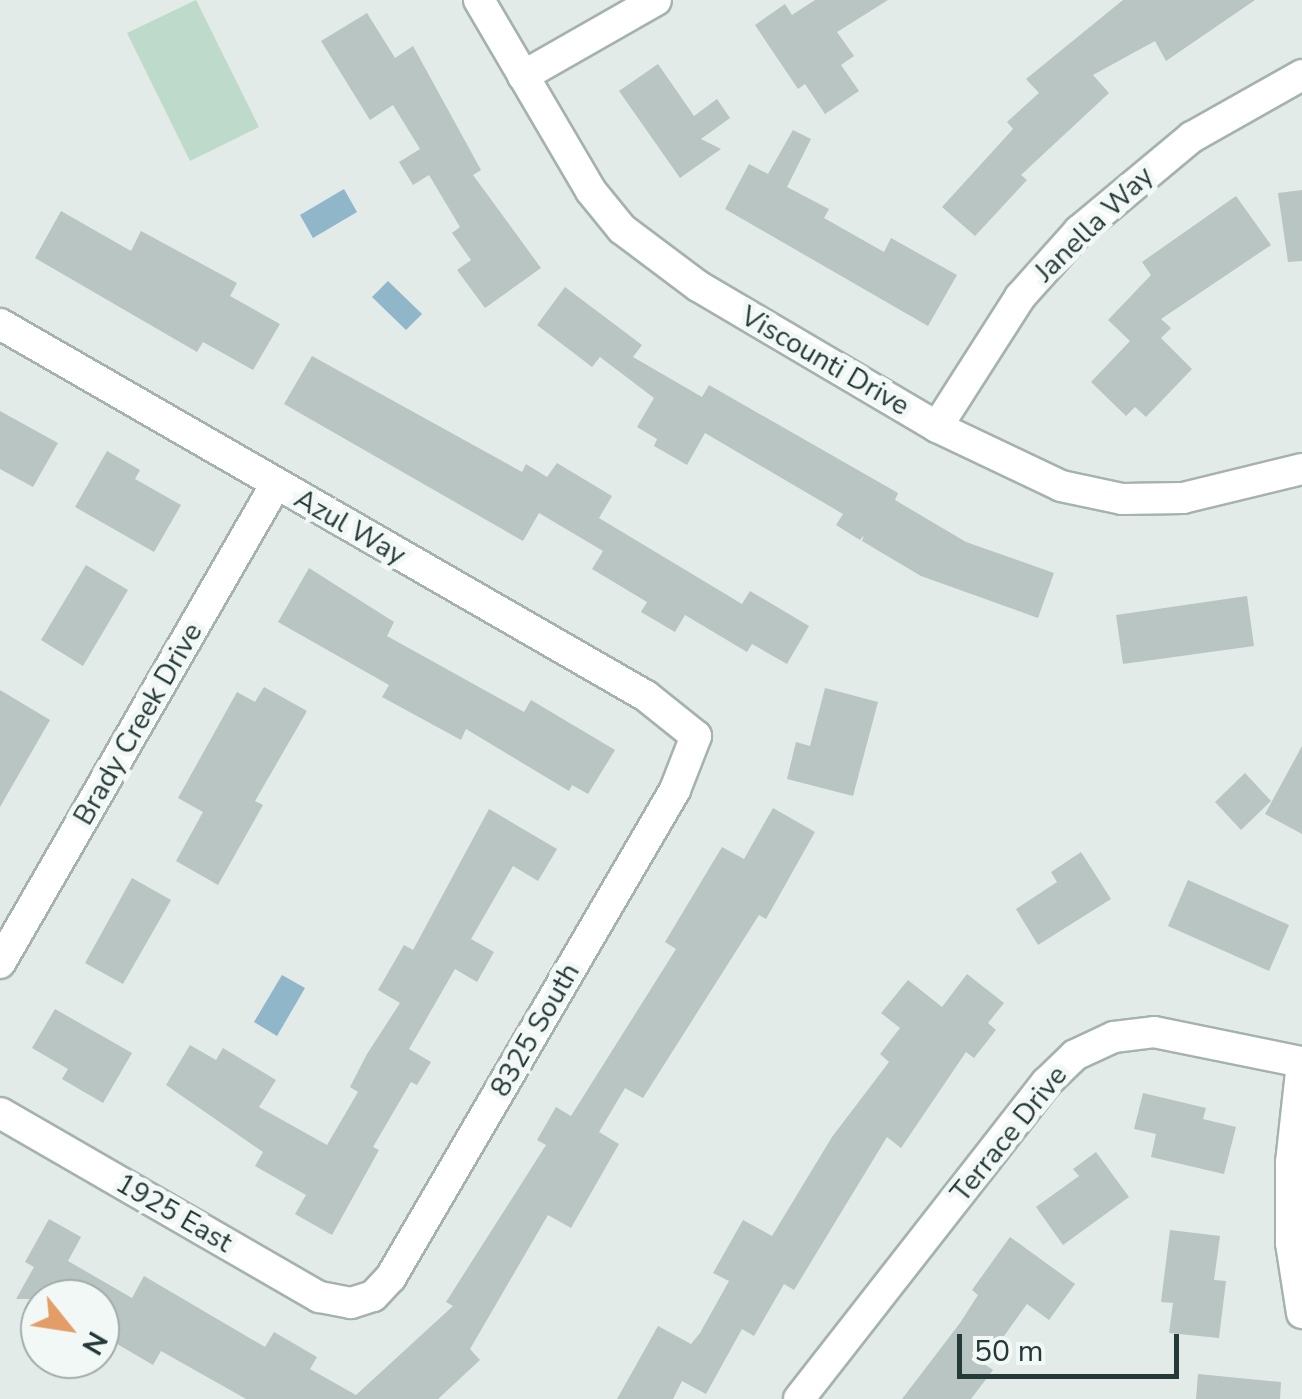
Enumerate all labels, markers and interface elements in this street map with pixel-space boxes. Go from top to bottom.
street label: Janella Way [1028,159,1160,289]
street label: Viscounti Drive [735,299,915,423]
street label: Azul Way [288,482,412,572]
street label: Brady Creek Drive [67,617,209,831]
street label: 8325 South [483,957,587,1103]
street label: Terrace Drive [944,1059,1074,1209]
street label: 1925 East [110,1166,238,1260]
north arrow [20,1279,120,1379]
scale bar [962,1314,1184,1376]
text: N [73,1324,116,1362]
text: 50 m [974,1331,1043,1372]

